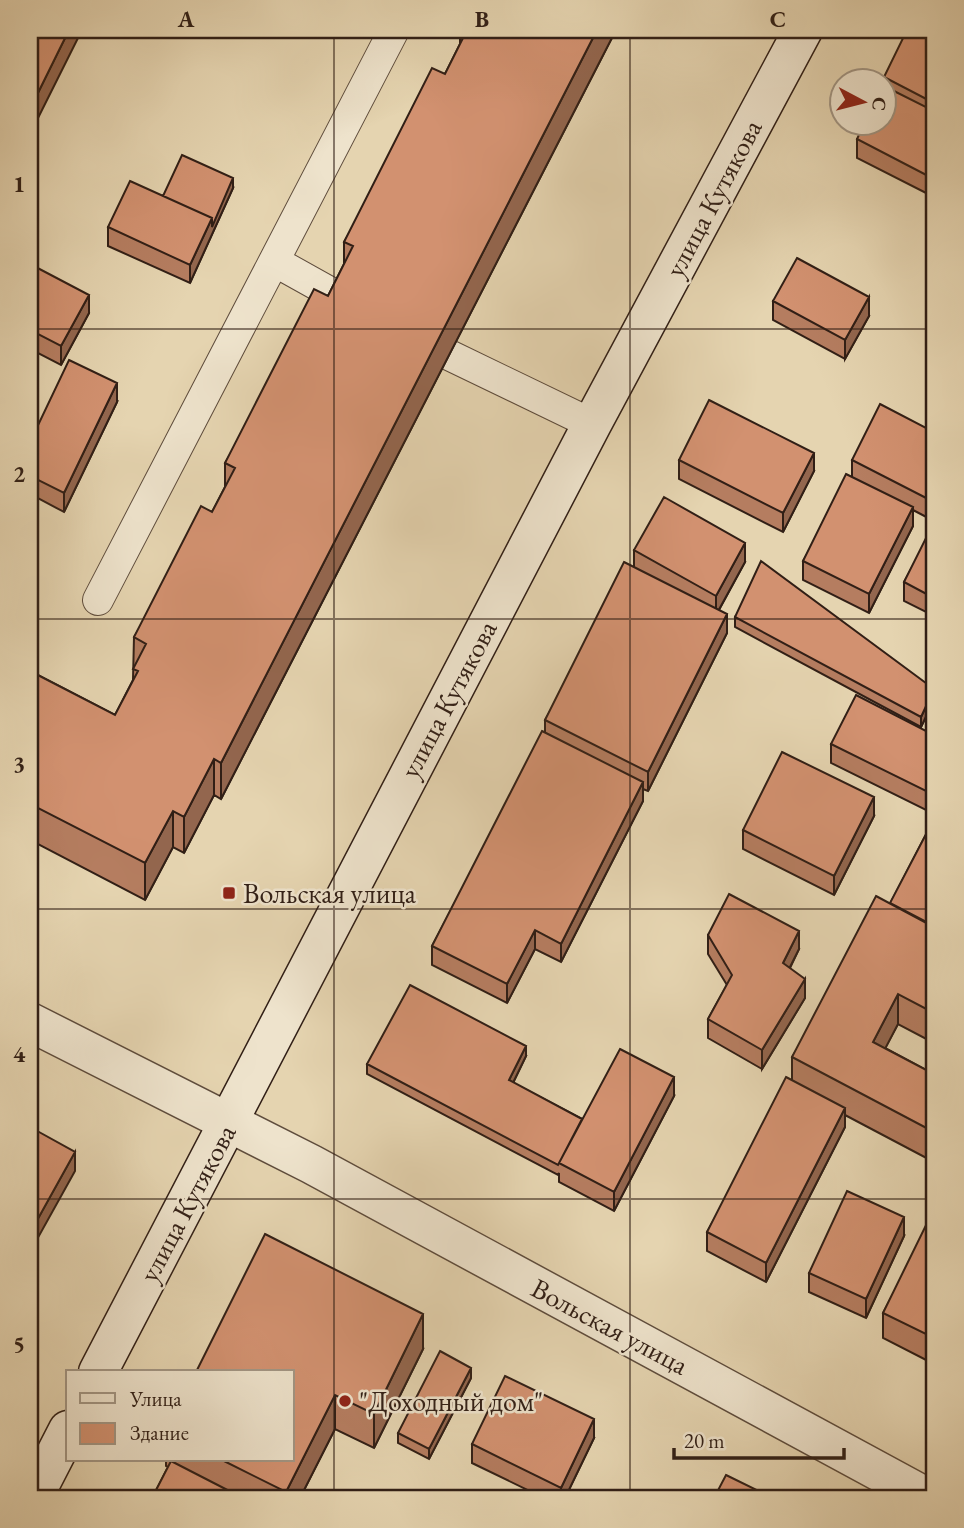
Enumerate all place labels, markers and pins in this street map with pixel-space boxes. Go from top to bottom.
place label: Вольская улица [243,875,417,911]
marker: Вольская улица [221,885,237,901]
place label: "Доходный дом" [359,1383,543,1419]
marker: "Доходный дом" [337,1393,353,1409]

